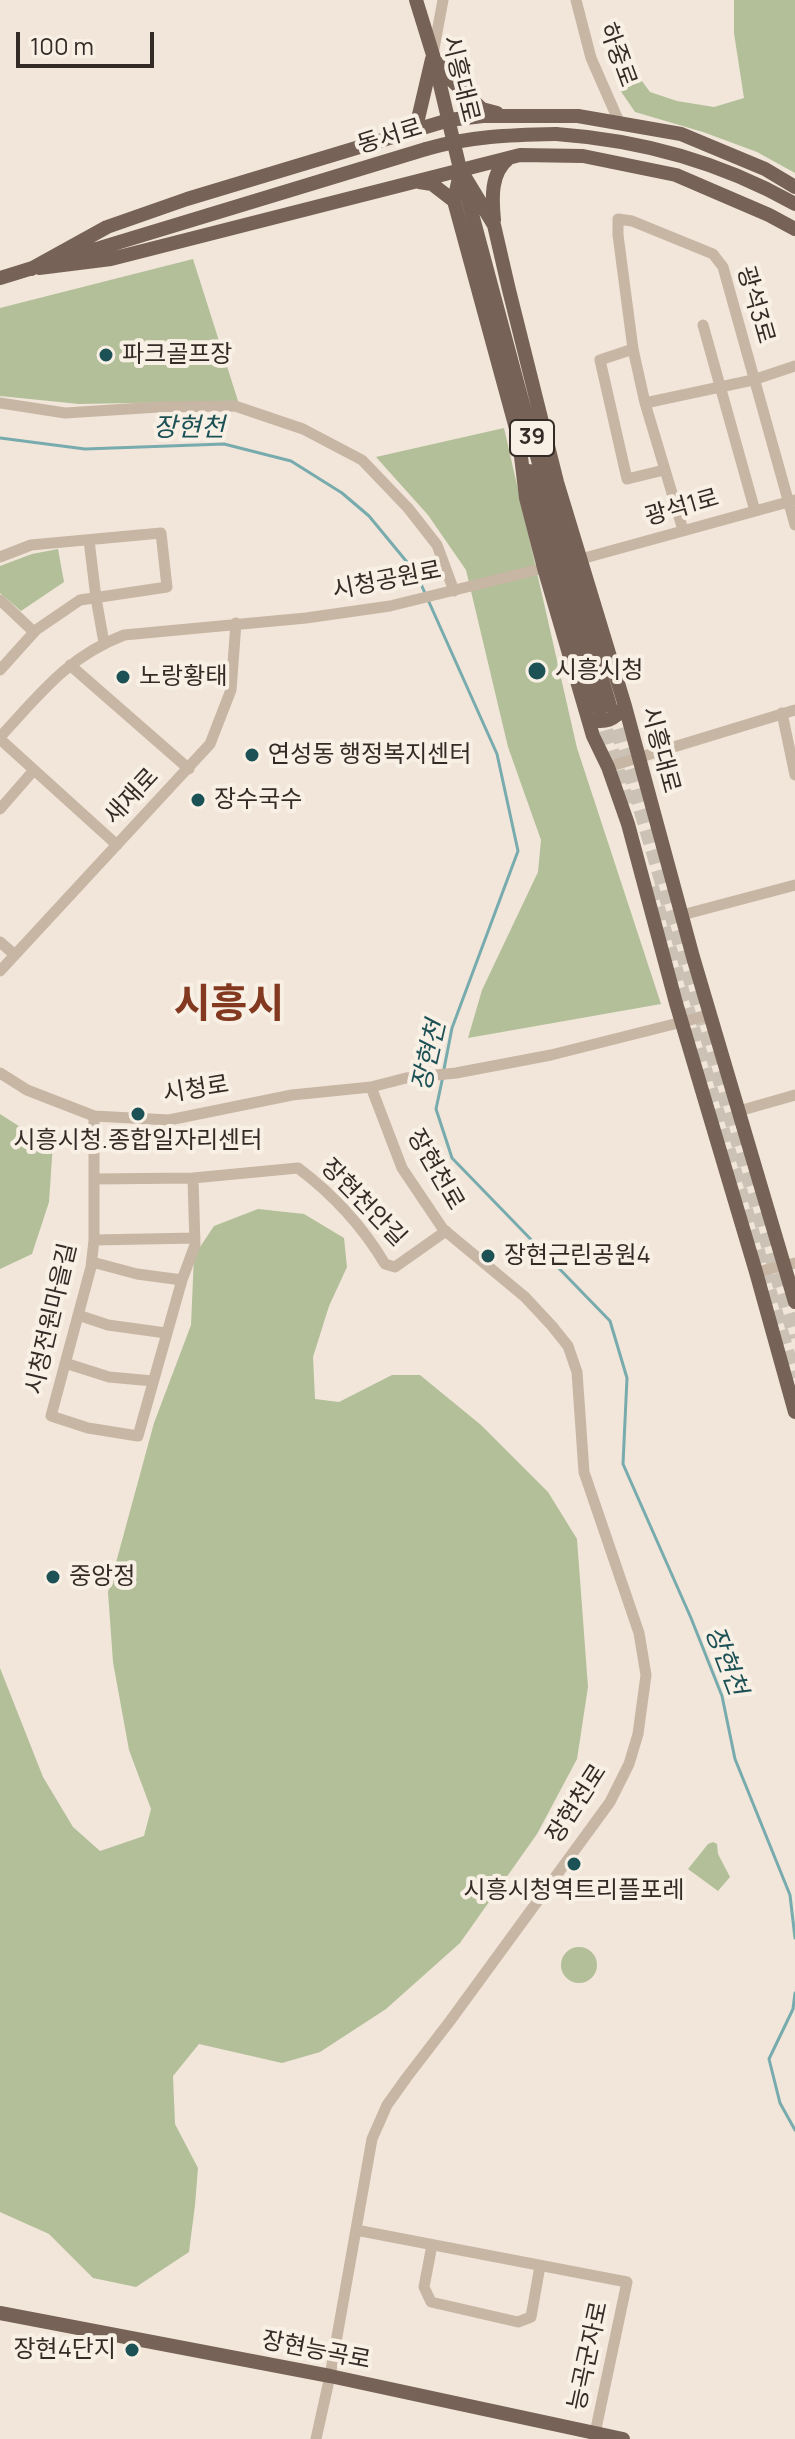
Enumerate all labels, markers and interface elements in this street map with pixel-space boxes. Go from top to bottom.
scale bar [20,16,158,66]
street label: 하중로 [592,19,642,91]
text: 100 m [30,29,94,62]
street label: 시흥대로 [435,33,485,125]
street label: 동서로 [354,114,426,160]
street label: 광석3로 [730,263,780,347]
place label: 파크골프장 [122,341,232,369]
marker: 파크골프장 [97,346,115,364]
water label: 장현천 [153,413,225,445]
road number: 39 [510,420,554,456]
street label: 광석1로 [642,484,722,532]
street label: 시청공원로 [330,556,444,606]
place label: 시흥시청 [555,657,643,685]
marker: 시흥시청 [526,660,548,682]
place label: 노랑황태 [139,663,227,691]
marker: 노랑황태 [114,668,132,686]
street label: 시흥대로 [635,704,685,796]
place label: 연성동 행정복지센터 [268,741,472,769]
marker: 연성동 행정복지센터 [243,746,261,764]
street label: 새재로 [99,763,165,831]
place label: 장수국수 [214,786,302,814]
marker: 장수국수 [189,791,207,809]
district label: 시흥시 [174,982,284,1030]
water label: 장현천 [407,1018,453,1094]
street label: 시청로 [161,1071,231,1109]
marker: 시흥시청.종합일자리센터 [129,1105,147,1123]
street label: 장현천로 [400,1125,470,1215]
place label: 시흥시청.종합일자리센터 [14,1127,262,1155]
street label: 장현천안길 [314,1153,412,1253]
street label: 시청전원마을길 [21,1240,83,1398]
place label: 장현근린공원4 [504,1242,651,1270]
marker: 장현근린공원4 [479,1247,497,1265]
place label: 중앙정 [69,1563,135,1591]
marker: 중앙정 [44,1568,62,1586]
water label: 장현천 [698,1622,752,1700]
street label: 장현천로 [541,1759,613,1849]
marker: 시흥시청역트리플포레 [565,1855,583,1873]
place label: 시흥시청역트리플포레 [464,1877,684,1905]
street label: 능곡군자로 [563,2299,615,2413]
street label: 장현능곡로 [259,2326,373,2376]
place label: 장현4단지 [14,2336,116,2364]
marker: 장현4단지 [123,2341,141,2359]

